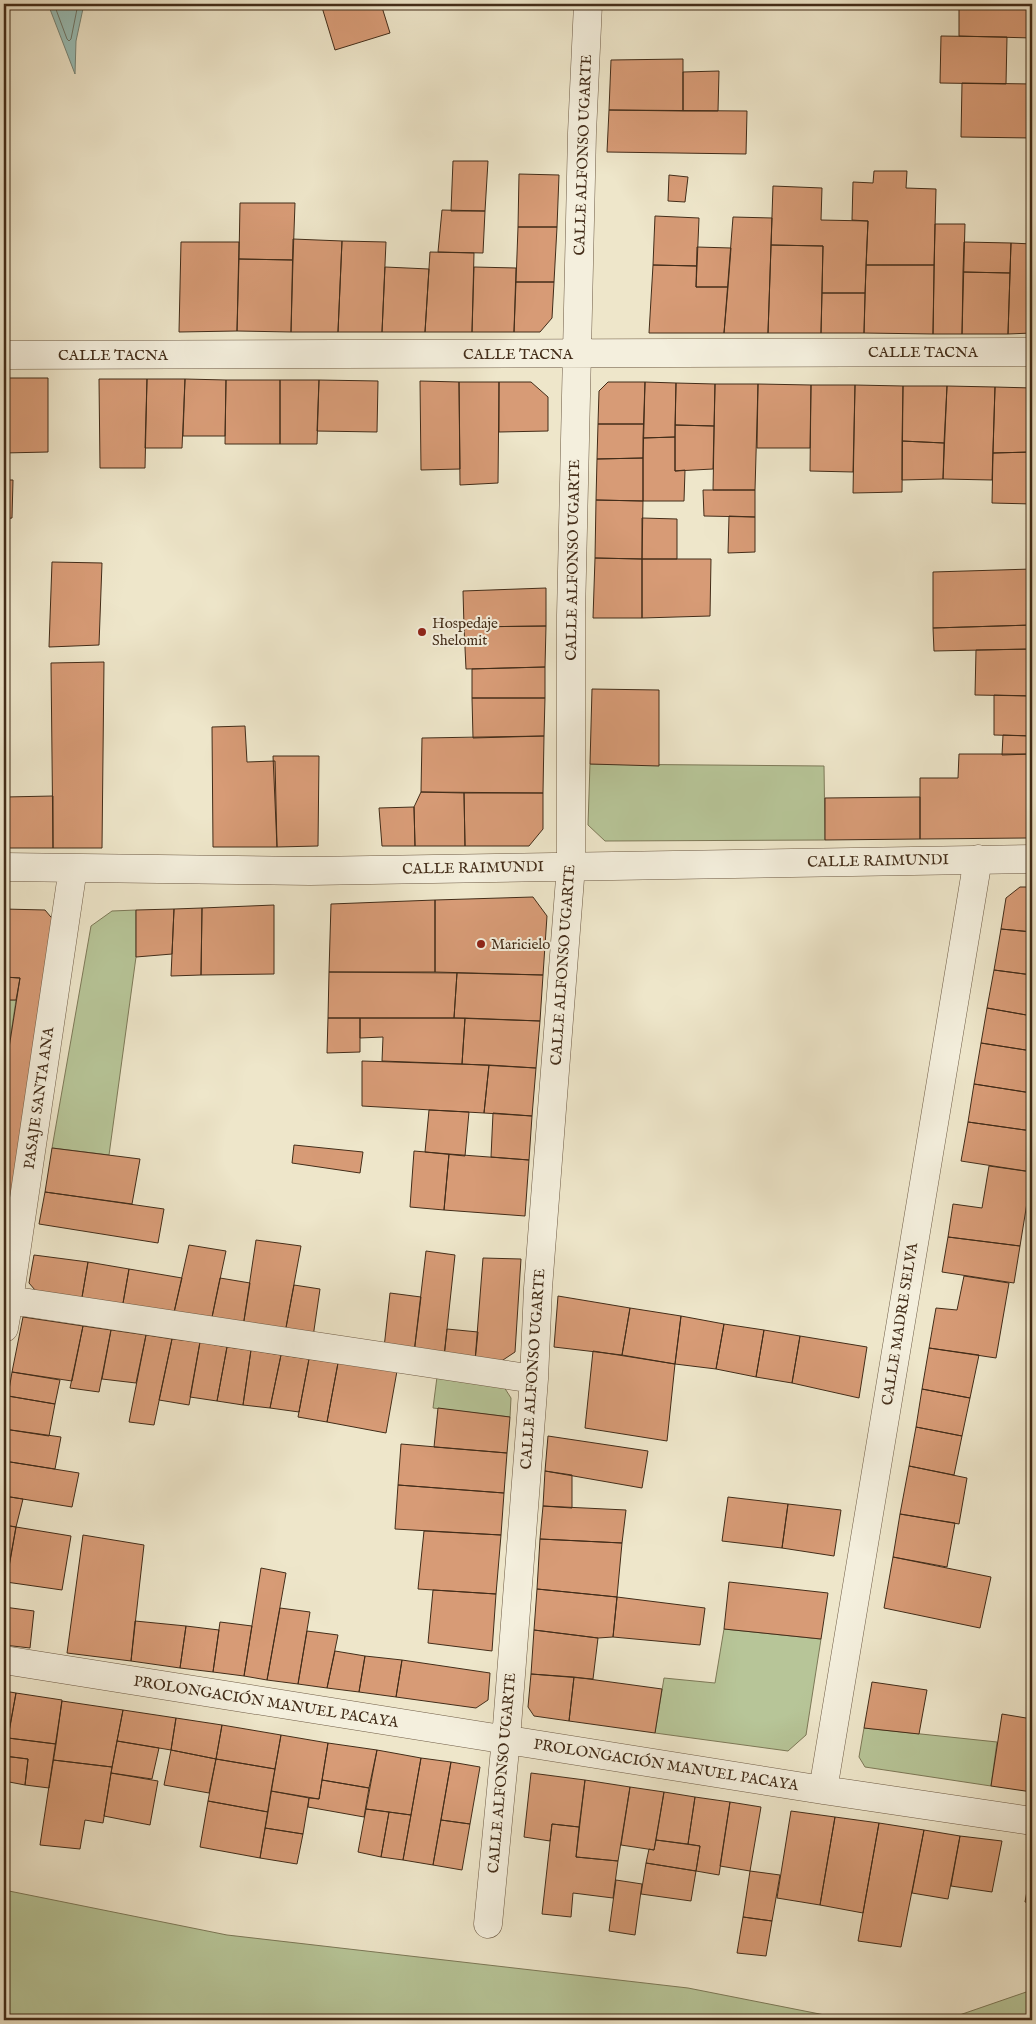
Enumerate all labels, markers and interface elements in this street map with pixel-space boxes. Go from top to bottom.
street label: CALLE ALFONSO UGARTE [570,54,596,256]
street label: CALLE TACNA [868,343,979,362]
street label: CALLE TACNA [463,345,574,364]
street label: CALLE TACNA [58,346,169,365]
street label: CALLE ALFONSO UGARTE [562,459,584,661]
place label: Hospedaje Shelomit [432,614,498,650]
marker: Hospedaje Shelomit [416,626,428,638]
street label: CALLE RAIMUNDI [807,850,950,872]
street label: CALLE RAIMUNDI [402,857,545,879]
street label: CALLE ALFONSO UGARTE [546,864,580,1066]
place label: Maricielo [491,935,550,954]
marker: Maricielo [475,938,487,950]
street label: PASAJE SANTA ANA [20,1025,59,1170]
street label: CALLE MADRE SELVA [878,1240,922,1407]
street label: CALLE ALFONSO UGARTE [516,1268,550,1470]
street label: PROLONGACIÓN MANUEL PACAYA [132,1672,401,1732]
street label: CALLE ALFONSO UGARTE [484,1672,520,1874]
street label: PROLONGACIÓN MANUEL PACAYA [532,1735,801,1795]

